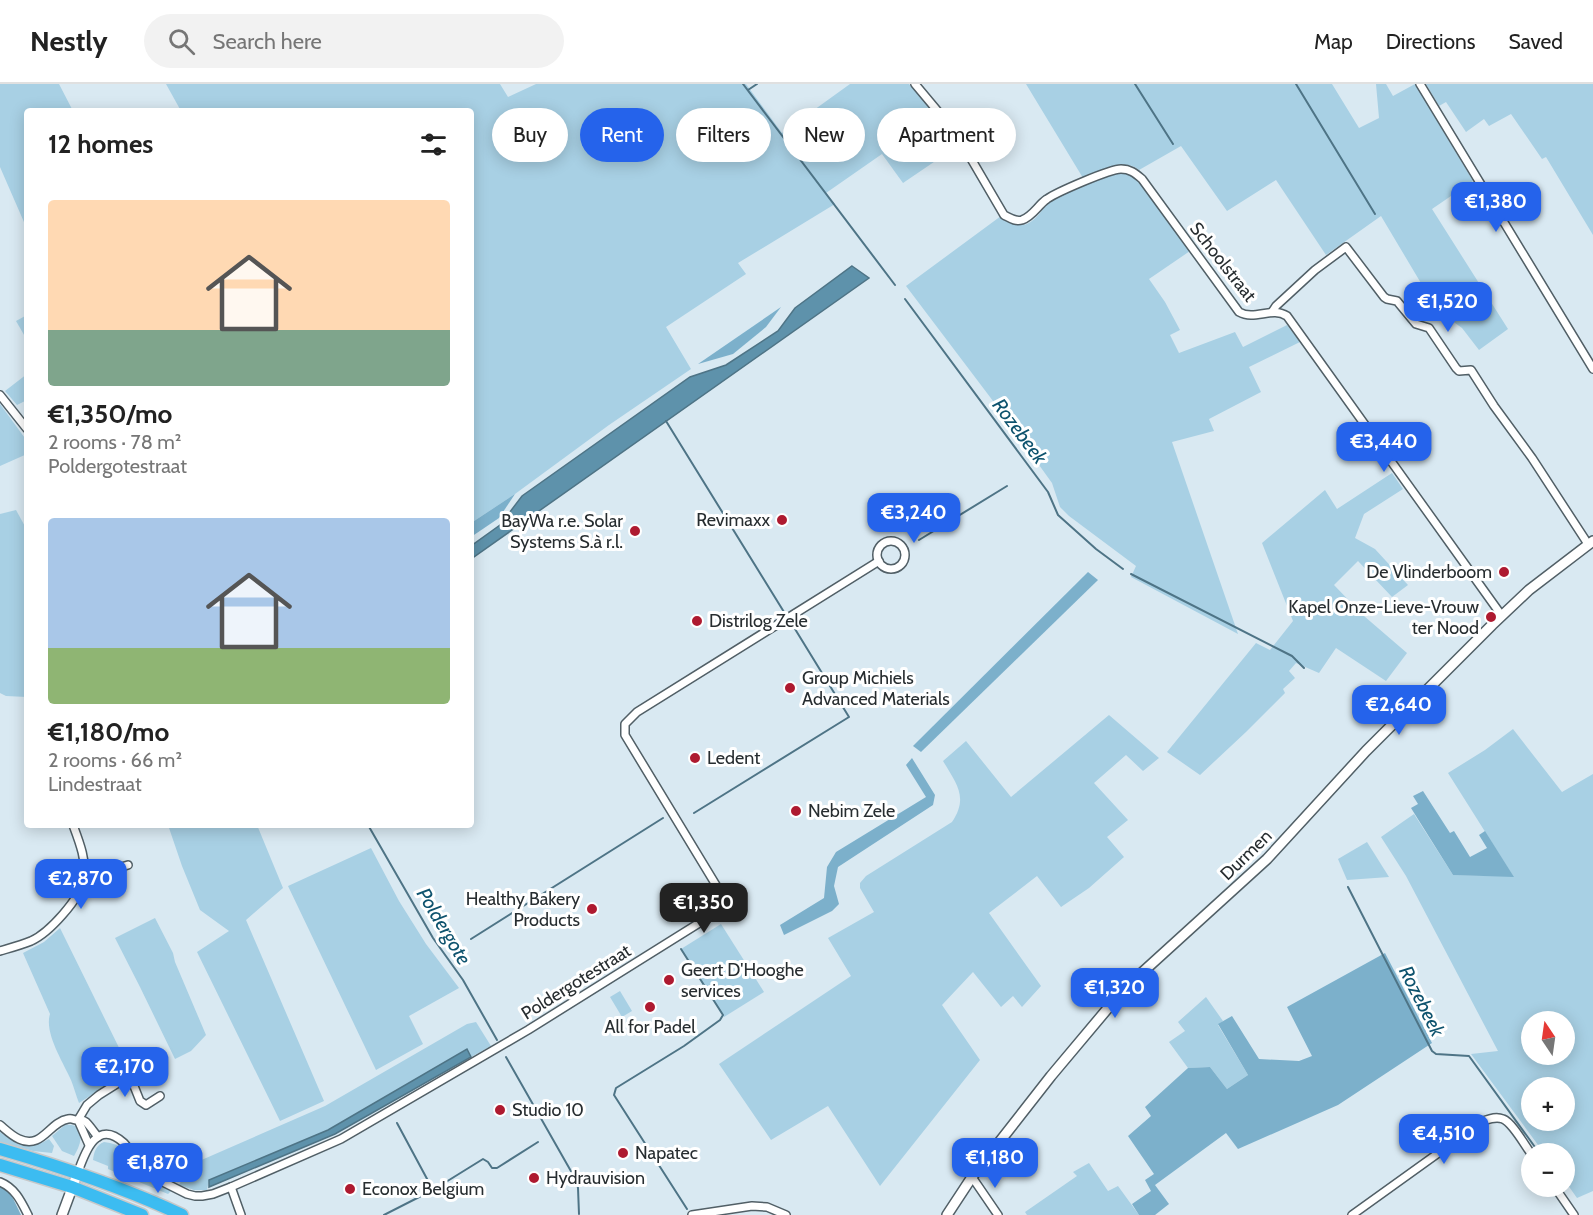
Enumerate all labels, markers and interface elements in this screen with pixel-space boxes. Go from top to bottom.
search box [144,14,564,68]
text: Nestly [30,24,108,58]
icon: search [165,25,198,58]
text: Search here [213,28,322,55]
text: Map [1314,29,1353,54]
text: Directions [1386,29,1475,54]
text: Saved [1508,29,1563,54]
chip: Buy [492,108,568,162]
chip: Rent [580,108,664,162]
chip: Filters [676,108,771,162]
chip: New [783,108,865,162]
chip: Apartment [877,108,1016,162]
text: 12 homes [48,128,153,160]
icon: filters [417,128,450,161]
pin: €1,380 [1447,182,1545,233]
text: €1,380 [1465,189,1527,213]
street label: Schoolstraat [1185,218,1261,306]
icon: home [195,239,303,347]
pin: €1,520 [1399,282,1497,333]
text: €1,520 [1418,289,1478,313]
water label: Rozebeek [988,393,1053,470]
text: €1,350/mo [48,398,172,430]
pin: €3,440 [1335,422,1433,473]
text: €3,440 [1350,429,1418,453]
text: 2 rooms · 78 m² [48,430,181,454]
text: Poldergotestraat [48,454,187,478]
pin: €3,240 [865,493,963,544]
text: €3,240 [881,500,947,524]
place label: Revimaxx [696,509,770,531]
place label: BayWa r.e. Solar Systems S.à r.l. [501,510,623,553]
marker: Revimaxx [775,513,789,527]
marker: BayWa r.e. Solar Systems S.à r.l. [628,524,642,538]
icon: home [195,557,303,665]
place label: De Vlinderboom [1366,561,1492,583]
marker: De Vlinderboom [1497,565,1511,579]
place label: Kapel Onze-Lieve-Vrouw ter Nood [1288,596,1479,639]
place label: Distrilog Zele [709,610,808,632]
marker: Kapel Onze-Lieve-Vrouw ter Nood [1484,610,1498,624]
marker: Distrilog Zele [690,614,704,628]
place label: Group Michiels Advanced Materials [802,667,950,710]
marker: Group Michiels Advanced Materials [783,681,797,695]
pin: €2,640 [1350,685,1448,736]
text: €2,640 [1366,692,1432,716]
text: €1,180/mo [48,716,169,748]
place label: Ledent [707,747,760,769]
text: 2 rooms · 66 m² [48,748,182,772]
marker: Ledent [688,751,702,765]
text: Lindestraat [48,772,142,796]
place label: Nebim Zele [808,800,895,822]
marker: Nebim Zele [789,804,803,818]
street label: Durmen [1216,825,1276,885]
pin: €2,870 [32,859,130,910]
text: €2,870 [49,866,113,890]
water label: Poldergote [412,883,476,969]
pin: €1,350 [655,883,753,934]
place label: Healthy Bakery Products [466,888,580,931]
text: €1,350 [674,890,734,914]
marker: Healthy Bakery Products [585,902,599,916]
street label: Poldergotestraat [517,940,635,1024]
place label: Geert D'Hooghe services [681,959,804,1002]
water label: Rozebeek [1394,962,1451,1042]
pin: €1,320 [1066,968,1164,1019]
marker: Geert D'Hooghe services [662,973,676,987]
text: €1,320 [1085,975,1145,999]
marker: All for Padel [643,1000,657,1014]
north arrow [1521,1011,1575,1065]
map controls [1521,1011,1575,1197]
place label: All for Padel [604,1016,696,1038]
pin: €2,170 [76,1047,174,1098]
text: €2,170 [95,1054,155,1078]
button: + [1521,1077,1575,1131]
place label: Studio 10 [512,1099,584,1121]
marker: Studio 10 [493,1103,507,1117]
pin: €4,510 [1395,1114,1493,1165]
text: €4,510 [1413,1121,1475,1145]
pin: €1,180 [946,1138,1044,1189]
place label: Napatec [635,1142,698,1164]
pin: €1,870 [109,1143,207,1194]
button: − [1521,1143,1575,1197]
text: €1,180 [966,1145,1024,1169]
marker: Napatec [616,1146,630,1160]
text: €1,870 [127,1150,189,1174]
place label: Hydrauvision [546,1167,645,1189]
marker: Hydrauvision [527,1171,541,1185]
place label: Econox Belgium [362,1178,484,1200]
marker: Econox Belgium [343,1182,357,1196]

